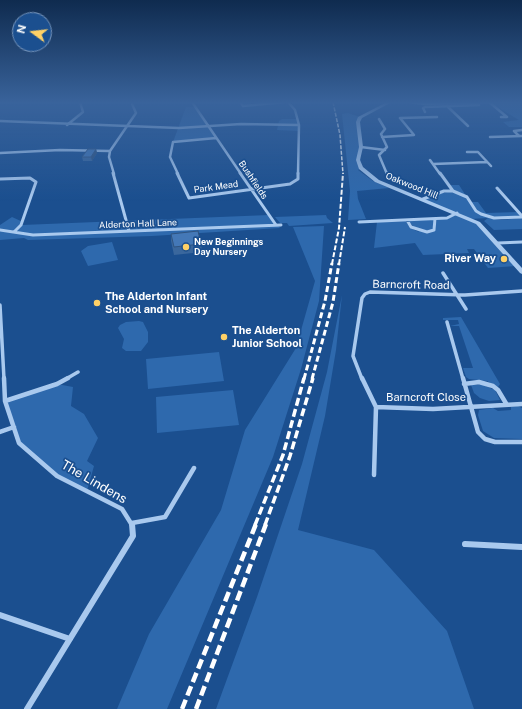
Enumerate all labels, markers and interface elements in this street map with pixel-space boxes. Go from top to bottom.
north arrow [12,12,52,52]
text: N [14,23,28,35]
street label: Bushfields [236,159,270,201]
street label: Oakwood Hill [384,171,440,201]
street label: Park Mead [193,179,239,195]
street label: Alderton Hall Lane [99,217,177,231]
place label: New Beginnings Day Nursery [194,237,263,258]
marker: New Beginnings Day Nursery [181,242,191,252]
place label: River Way [444,252,496,266]
marker: River Way [499,254,509,264]
street label: Barncroft Road [372,278,450,292]
place label: The Alderton Infant School and Nursery [105,290,208,316]
marker: The Alderton Infant School and Nursery [92,298,102,308]
place label: The Alderton Junior School [232,324,302,350]
marker: The Alderton Junior School [219,332,229,342]
street label: Barncroft Close [386,391,466,405]
street label: The Lindens [58,457,130,507]

